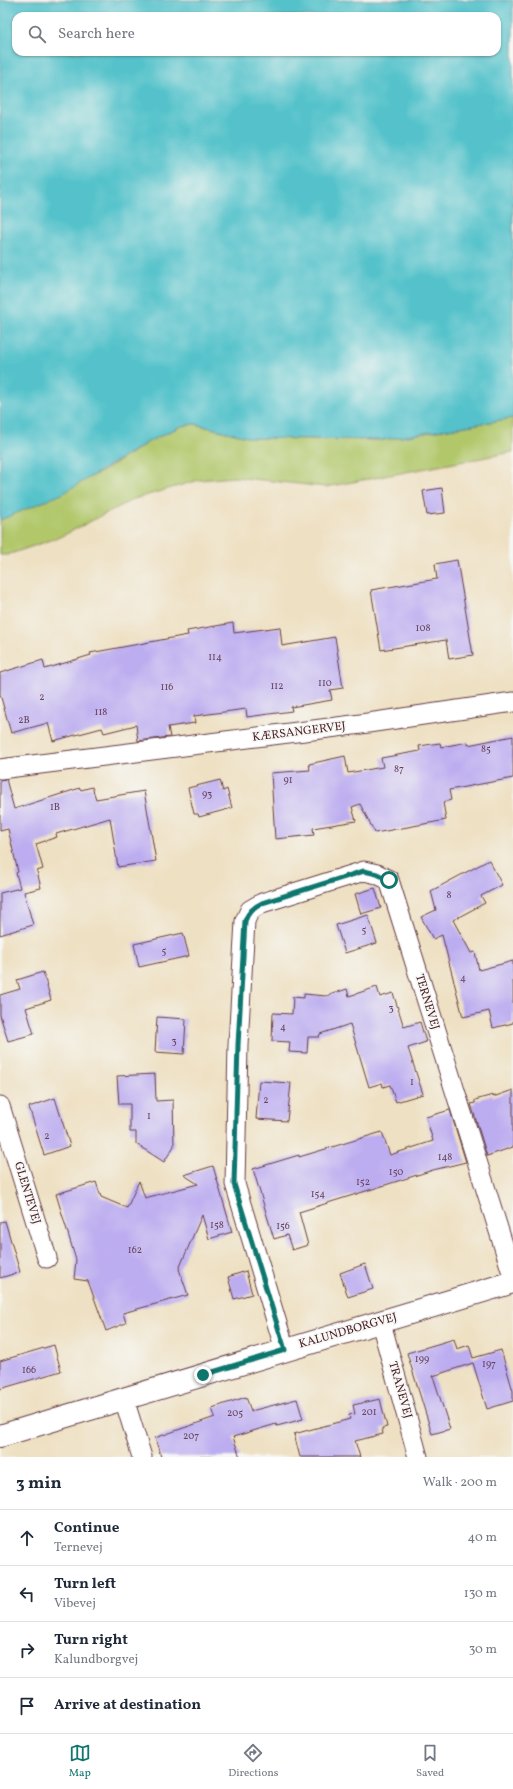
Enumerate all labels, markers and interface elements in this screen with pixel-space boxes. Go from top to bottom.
search box [12,12,501,56]
icon: search [26,23,48,45]
text: Search here [58,24,135,45]
house number: 108 [416,621,430,635]
house number: 114 [208,650,222,664]
house number: 110 [318,676,332,690]
house number: 112 [270,679,284,693]
house number: 116 [161,680,173,694]
house number: 2 [39,690,45,704]
house number: 118 [95,705,107,719]
house number: 2B [18,713,30,727]
street label: KÆRSANGERVEJ [251,718,347,746]
house number: 85 [481,742,491,756]
house number: 87 [394,762,404,776]
house number: 91 [283,773,293,787]
house number: 93 [202,787,212,801]
house number: 1B [50,800,60,814]
route start [380,871,398,889]
house number: 8 [446,888,452,902]
house number: 5 [362,923,367,937]
house number: 5 [162,944,167,958]
house number: 4 [460,971,466,985]
street label: TERNEVEJ [411,972,443,1032]
house number: 3 [388,1001,394,1015]
house number: 4 [280,1020,286,1034]
house number: 3 [171,1034,177,1048]
house number: 1 [410,1075,414,1089]
house number: 2 [263,1093,269,1107]
house number: 1 [147,1109,151,1123]
house number: 2 [44,1129,50,1143]
house number: 148 [438,1150,452,1164]
street label: GLENTEVEJ [10,1160,44,1226]
house number: 150 [389,1165,403,1179]
house number: 152 [356,1175,370,1189]
house number: 154 [311,1187,325,1201]
house number: 158 [210,1218,224,1232]
house number: 156 [276,1219,290,1233]
house number: 162 [128,1243,142,1257]
street label: KALUNDBORGVEJ [297,1309,399,1353]
house number: 199 [415,1352,429,1366]
house number: 197 [482,1357,496,1371]
street label: TRANEVEJ [384,1360,416,1420]
house number: 166 [22,1363,36,1377]
route end [194,1366,212,1384]
house number: 201 [361,1405,377,1419]
house number: 205 [227,1406,243,1420]
house number: 207 [183,1429,199,1443]
text: 3 min [16,1472,62,1495]
text: Walk · 200 m [423,1474,497,1492]
text: Continue [54,1518,119,1539]
icon: ahead [16,1527,38,1549]
text: 40 m [468,1529,497,1547]
text: Ternevej [54,1539,103,1557]
text: Turn left [54,1574,116,1595]
icon: left [16,1583,38,1605]
text: 130 m [464,1585,497,1603]
text: Vibevej [54,1595,96,1613]
text: Turn right [54,1630,128,1651]
icon: right [16,1639,38,1661]
text: 30 m [469,1641,497,1659]
text: Kalundborgvej [54,1651,138,1669]
icon: arrive [16,1695,38,1717]
text: Arrive at destination [54,1695,201,1716]
tab: Map [69,1742,91,1781]
tab: Directions [228,1742,279,1781]
tab: Saved [416,1742,444,1781]

